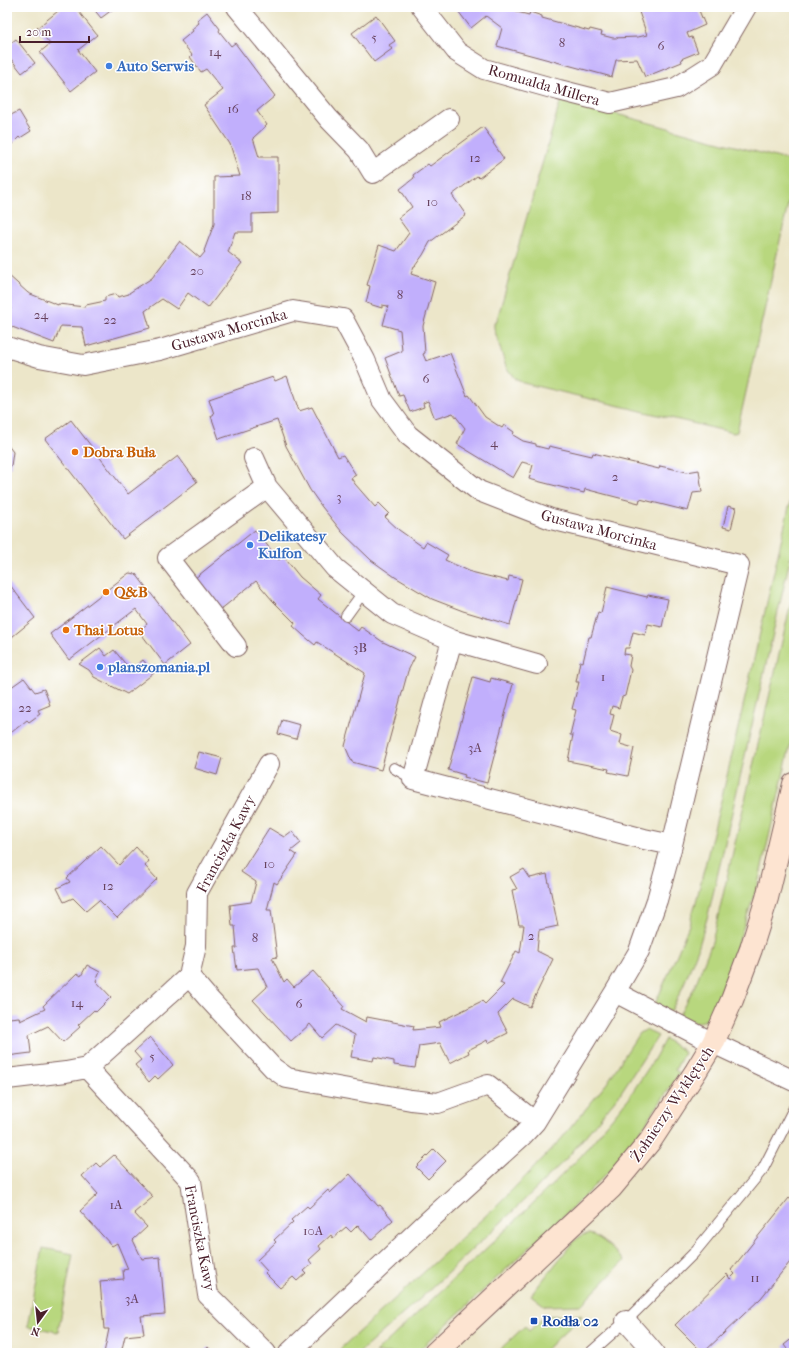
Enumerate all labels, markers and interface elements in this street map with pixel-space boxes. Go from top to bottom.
scale bar [20,18,89,44]
text: 20 m [26,25,51,39]
house number: 5 [371,30,377,45]
house number: 8 [559,35,565,50]
house number: 6 [657,38,665,53]
house number: 14 [209,44,221,59]
place label: Auto Serwis [116,57,194,75]
street label: Romualda Millera [486,60,603,110]
marker: Auto Serwis [104,61,114,71]
house number: 16 [227,101,240,116]
house number: 12 [469,150,481,165]
house number: 18 [240,188,252,203]
house number: 10 [426,194,438,209]
house number: 20 [190,263,204,278]
house number: 8 [397,287,403,302]
street label: Gustawa Morcinka [169,305,290,355]
house number: 24 [34,307,49,322]
house number: 22 [103,312,117,327]
house number: 6 [422,371,430,386]
house number: 4 [490,435,498,450]
place label: Dobra Buła [83,443,157,461]
marker: Dobra Buła [70,447,80,457]
house number: 2 [612,469,619,484]
house number: 3 [336,489,342,504]
street label: Gustawa Morcinka [539,506,660,554]
place label: Delikatesy Kulfon [258,527,327,562]
marker: Delikatesy Kulfon [245,540,255,550]
place label: Q&B [114,583,148,601]
marker: Q&B [101,587,111,597]
place label: Thai Lotus [73,621,144,639]
marker: Thai Lotus [61,625,71,635]
house number: 3B [353,640,367,655]
place label: planszomania.pl [107,658,211,676]
marker: planszomania.pl [95,662,105,672]
house number: 1 [601,669,605,684]
house number: 22 [18,700,32,715]
house number: 3A [468,740,482,755]
street label: Franciszka Kawy [193,791,260,896]
house number: 10 [263,856,275,871]
house number: 12 [102,878,114,893]
house number: 2 [528,928,535,943]
house number: 8 [252,930,258,945]
house number: 14 [71,995,83,1010]
house number: 6 [295,996,303,1011]
street label: Żołnierzy Wyklętych [627,1042,718,1165]
house number: 5 [149,1049,155,1064]
street label: Franciszka Kawy [181,1183,219,1294]
house number: 1A [109,1197,123,1212]
house number: 10A [303,1223,324,1238]
house number: 11 [750,1270,760,1285]
house number: 3A [125,1291,139,1306]
north arrow [18,1302,58,1342]
place label: Rodła 02 [542,1312,599,1330]
marker: Rodła 02 [529,1316,539,1326]
text: N [29,1324,41,1339]

